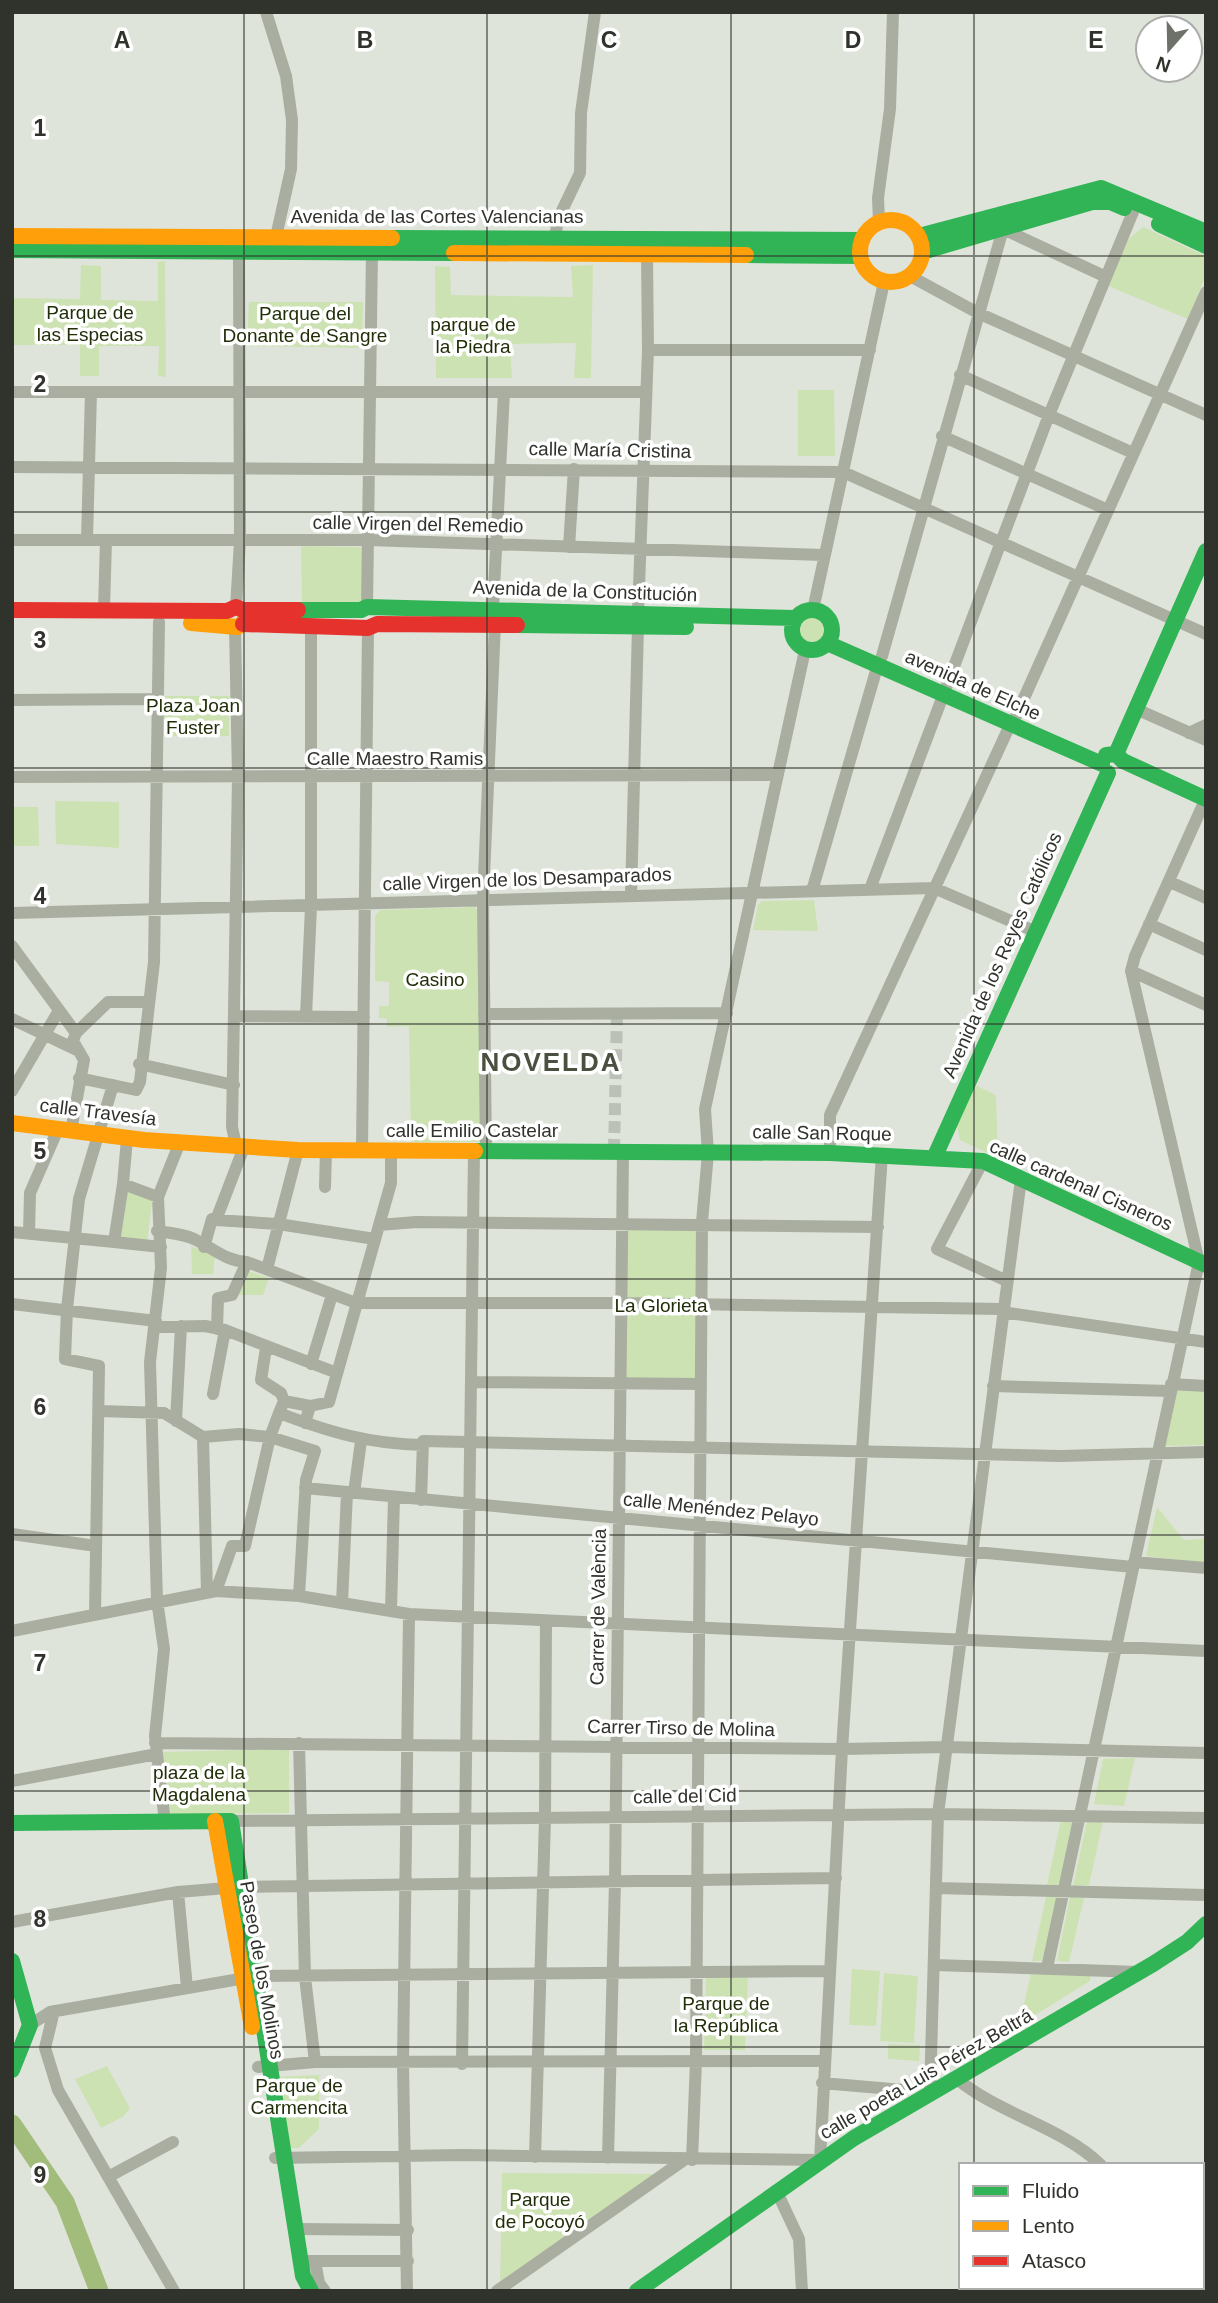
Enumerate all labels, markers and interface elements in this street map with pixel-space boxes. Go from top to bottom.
north arrow [1134,14,1204,84]
text: A [114,27,130,53]
text: B [357,27,373,53]
text: C [601,27,617,53]
text: D [845,27,861,53]
text: E [1088,27,1104,53]
text: N [1153,52,1173,77]
text: 1 [34,115,47,141]
street label: Avenida de las Cortes Valencianas [291,206,583,227]
park label: Parque de las Especias [37,302,143,345]
park label: Parque del Donante de Sangre [223,303,387,346]
park label: parque de la Piedra [430,314,516,357]
text: 2 [34,371,46,397]
street label: calle María Cristina [529,438,692,462]
street label: calle Virgen del Remedio [312,512,524,536]
street label: Avenida de la Constitución [472,577,698,605]
text: 3 [34,627,46,653]
street label: avenida de Elche [902,646,1044,724]
park label: Plaza Joan Fuster [146,695,240,738]
street label: Calle Maestro Ramis [307,748,483,769]
street label: Avenida de los Reyes Católicos [938,829,1066,1081]
street label: calle Virgen de los Desamparados [382,863,672,895]
text: 4 [34,883,47,909]
park label: Casino [405,969,465,990]
district label: NOVELDA [480,1047,622,1077]
street label: calle Travesía [39,1094,158,1130]
street label: calle Emilio Castelar [386,1120,559,1141]
street label: calle San Roque [752,1121,892,1145]
street label: calle cardenal Cisneros [987,1135,1175,1235]
text: 5 [34,1138,47,1164]
park label: La Glorieta [615,1295,708,1316]
text: 6 [34,1394,46,1420]
street label: calle Menéndez Pelayo [622,1488,820,1530]
street label: Carrer de València [586,1528,610,1686]
text: 7 [34,1650,46,1676]
street label: Carrer Tirso de Molina [587,1716,776,1740]
park label: plaza de la Magdalena [152,1762,246,1805]
street label: calle del Cid [633,1785,737,1807]
street label: Paseo de los Molinos [236,1879,288,2061]
text: 8 [34,1906,47,1932]
park label: Parque de la República [674,1993,779,2036]
street label: calle poeta Luis Pérez Beltrá [816,2004,1036,2144]
park label: Parque de Carmencita [250,2075,348,2118]
text: 9 [34,2162,46,2188]
legend [959,2163,1204,2289]
text: Fluido [1022,2179,1079,2202]
park label: Parque de Pocoyó [495,2189,585,2232]
text: Lento [1022,2214,1075,2237]
text: Atasco [1022,2249,1086,2272]

